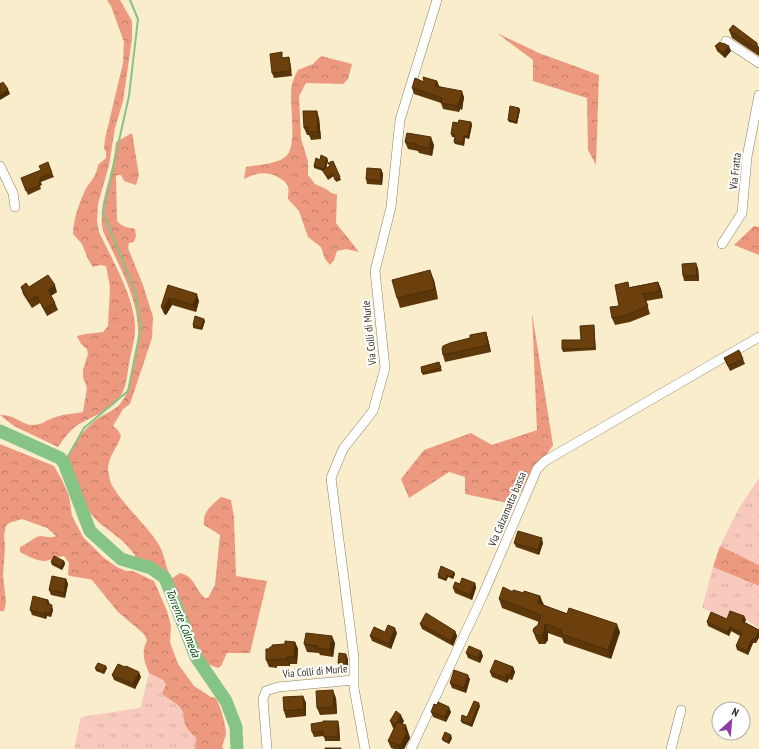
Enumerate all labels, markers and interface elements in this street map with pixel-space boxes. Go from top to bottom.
street label: Via Fratta [726,152,744,191]
street label: Via Colli di Murle [359,300,379,367]
street label: Via Calzamatta bassa [485,470,529,549]
water label: Torrente Colmeda [163,586,204,660]
street label: Via Colli di Murle [281,661,348,681]
north arrow [711,701,751,741]
text: N [730,704,741,720]

